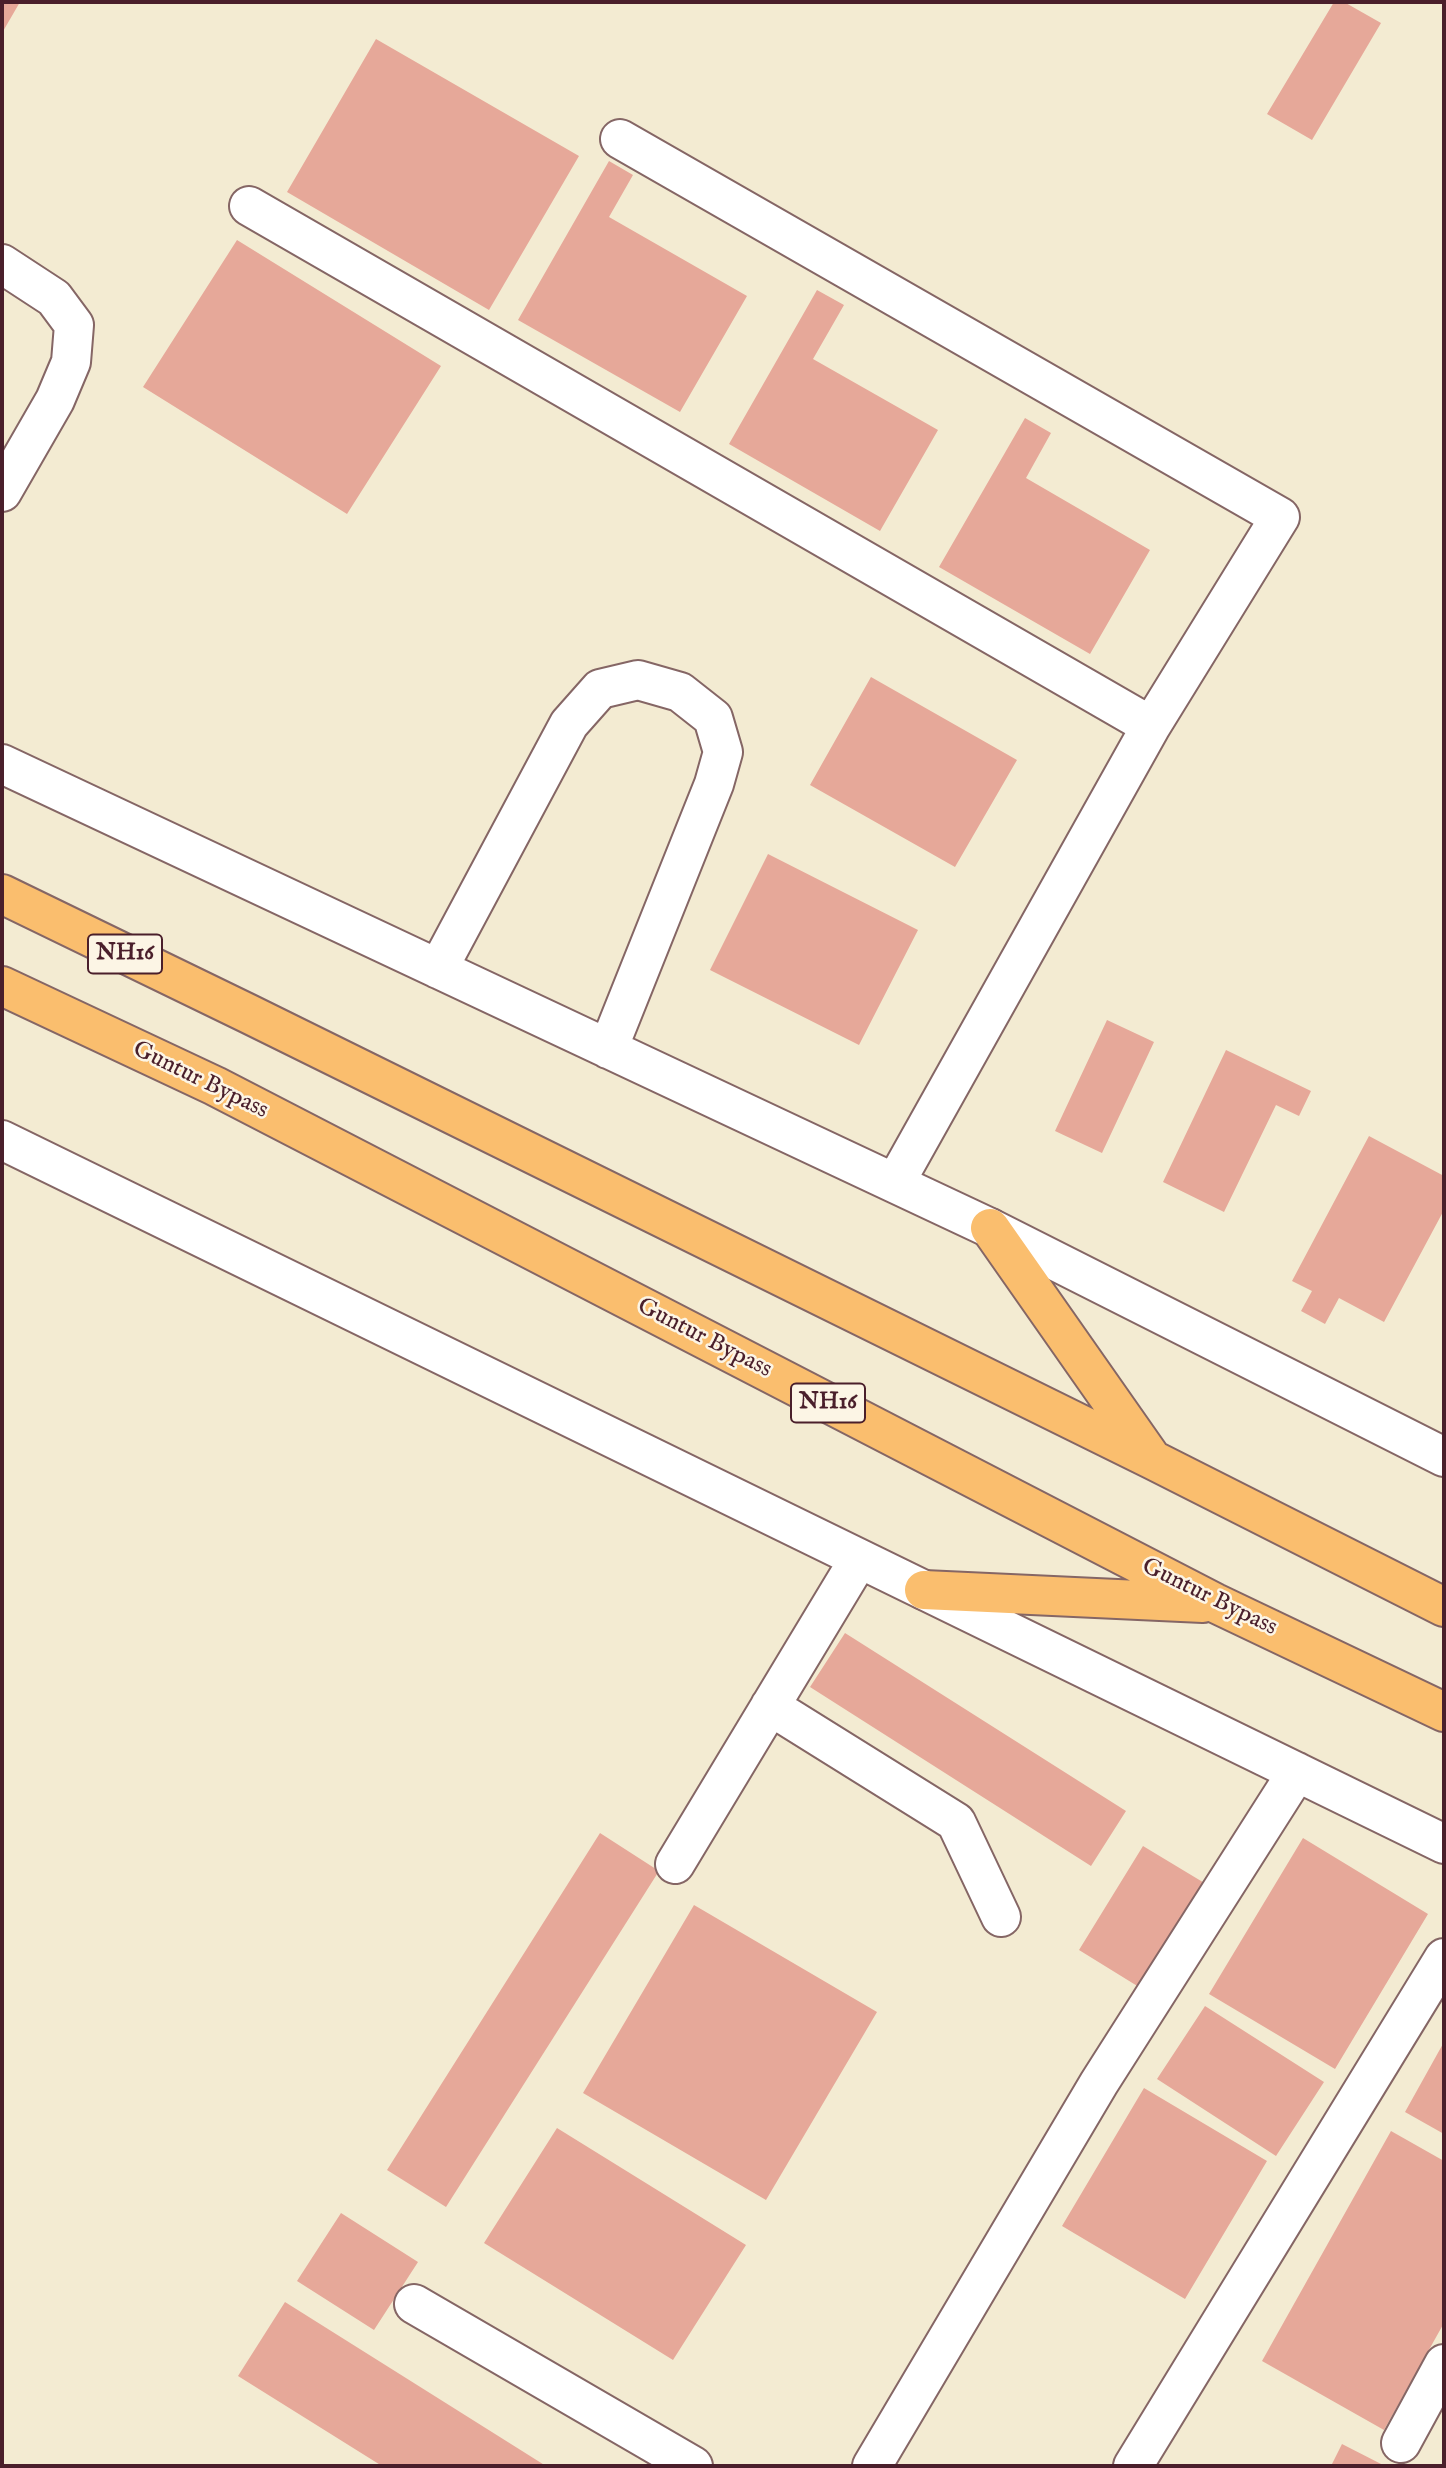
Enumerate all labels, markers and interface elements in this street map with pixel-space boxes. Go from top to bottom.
road number: NH16 [88,934,162,973]
street label: Guntur Bypass [128,1036,272,1126]
street label: Guntur Bypass [632,1293,776,1385]
road number: NH16 [791,1384,865,1422]
street label: Guntur Bypass [1137,1553,1281,1643]

